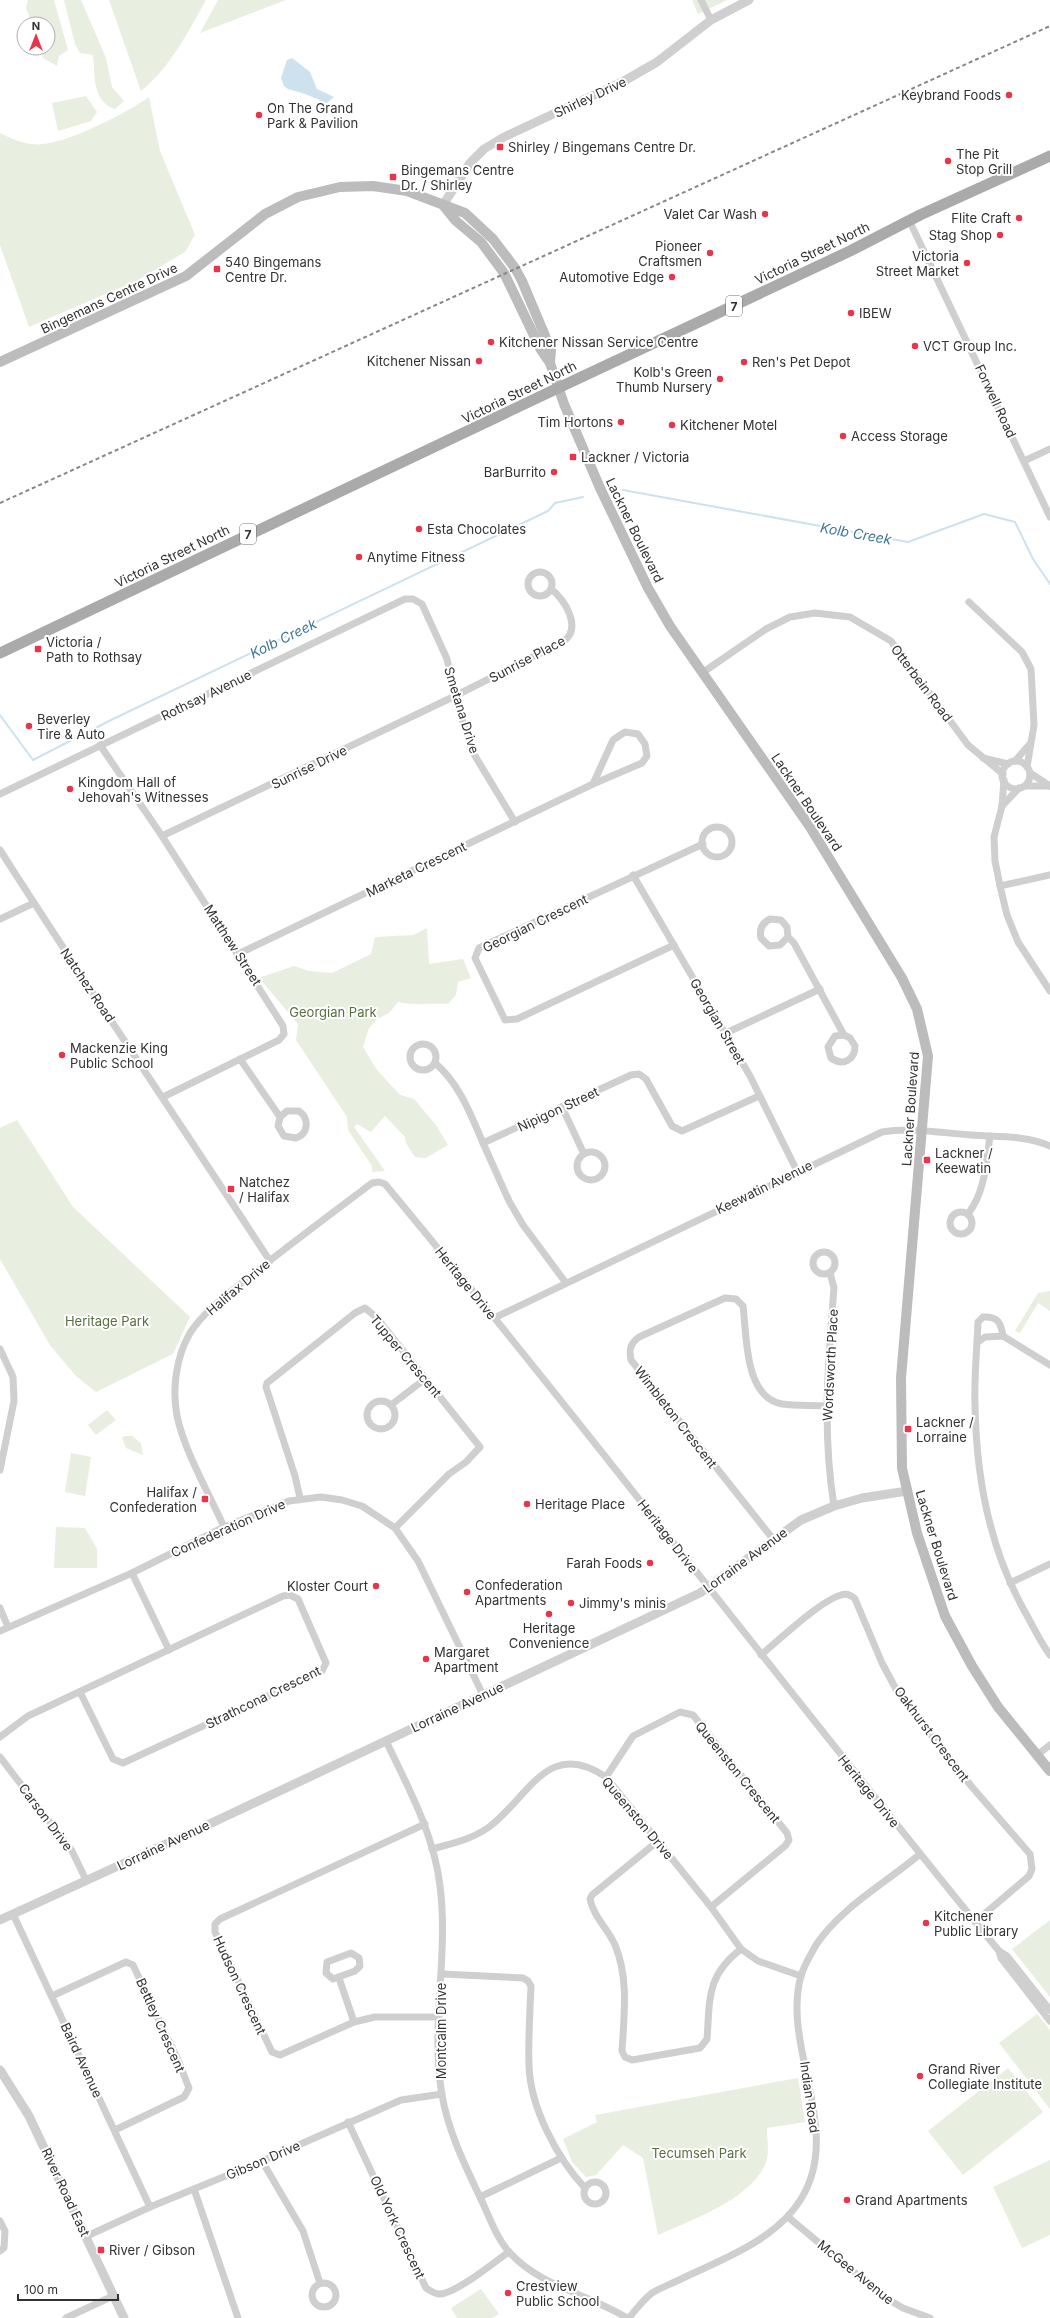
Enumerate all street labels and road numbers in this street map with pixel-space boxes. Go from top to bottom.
street label: Shirley Drive [551,73,629,121]
street label: Victoria Street North [752,218,872,288]
street label: Bingemans Centre Drive [38,259,180,337]
road number: 7 [726,296,742,316]
street label: Victoria Street North [459,357,579,427]
street label: Forwell Road [972,362,1020,440]
street label: Lackner Boulevard [603,475,667,585]
street label: Victoria Street North [112,521,232,591]
road number: 7 [240,524,256,544]
street label: Sunrise Place [486,632,568,686]
street label: Otterbein Road [888,641,956,725]
street label: Smetana Drive [441,665,483,755]
street label: Rothsay Avenue [158,666,254,724]
street label: Sunrise Drive [269,742,349,792]
street label: Lackner Boulevard [768,750,846,854]
street label: Marketa Crescent [363,838,469,900]
street label: Georgian Crescent [480,891,590,955]
street label: Matthew Street [201,902,265,988]
street label: Natchez Road [57,945,119,1025]
street label: Georgian Street [687,975,749,1067]
street label: Lackner Boulevard [898,1051,922,1167]
street label: Nipigon Street [515,1083,601,1135]
street label: Keewatin Avenue [713,1157,815,1217]
street label: Heritage Drive [432,1244,500,1322]
street label: Halifax Drive [203,1256,273,1318]
street label: Wordsworth Place [819,1309,841,1421]
street label: Tupper Crescent [367,1312,445,1400]
street label: Wimbleton Crescent [631,1363,721,1471]
street label: Lackner Boulevard [913,1488,961,1602]
street label: Confederation Drive [168,1496,288,1560]
street label: Heritage Drive [634,1496,702,1576]
street label: Lorraine Avenue [700,1524,790,1596]
street label: Strathcona Crescent [203,1662,323,1732]
street label: Lorraine Avenue [408,1679,506,1735]
street label: Oakhurst Crescent [891,1683,973,1785]
street label: Queenston Crescent [692,1718,784,1826]
street label: Heritage Drive [835,1752,903,1830]
street label: Queenston Drive [599,1773,677,1863]
street label: Carson Drive [16,1780,76,1854]
street label: Lorraine Avenue [114,1817,212,1873]
street label: Hudson Crescent [210,1933,270,2037]
street label: Bettley Crescent [133,1975,189,2075]
street label: Montcalm Drive [433,1983,449,2079]
street label: Baird Avenue [58,2020,106,2100]
street label: Indian Road [797,2060,823,2134]
street label: Gibson Drive [223,2137,303,2183]
street label: River Road East [38,2145,94,2239]
street label: Old York Crescent [367,2173,429,2281]
street label: McGee Avenue [815,2236,897,2308]

